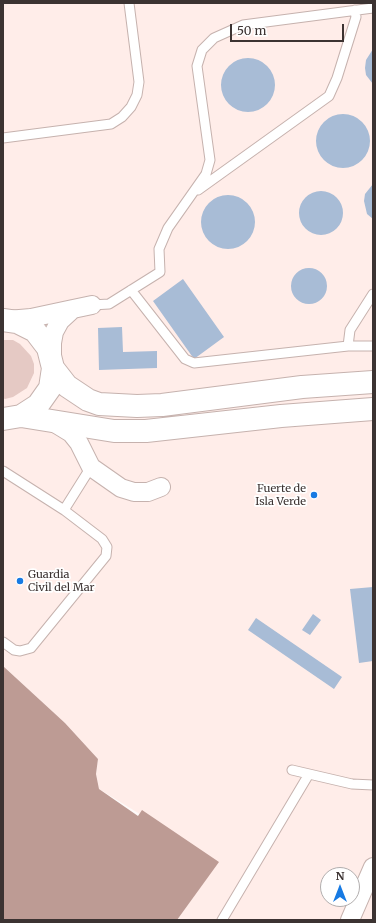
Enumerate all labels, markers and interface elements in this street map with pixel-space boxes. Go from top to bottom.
scale bar [232,16,346,42]
text: 50 m [237,23,266,38]
place label: Fuerte de Isla Verde [255,482,306,508]
marker: Fuerte de Isla Verde [309,490,319,500]
place label: Guardia Civil del Mar [28,568,94,594]
marker: Guardia Civil del Mar [15,576,25,586]
north arrow [320,867,360,907]
text: N [336,869,344,883]

